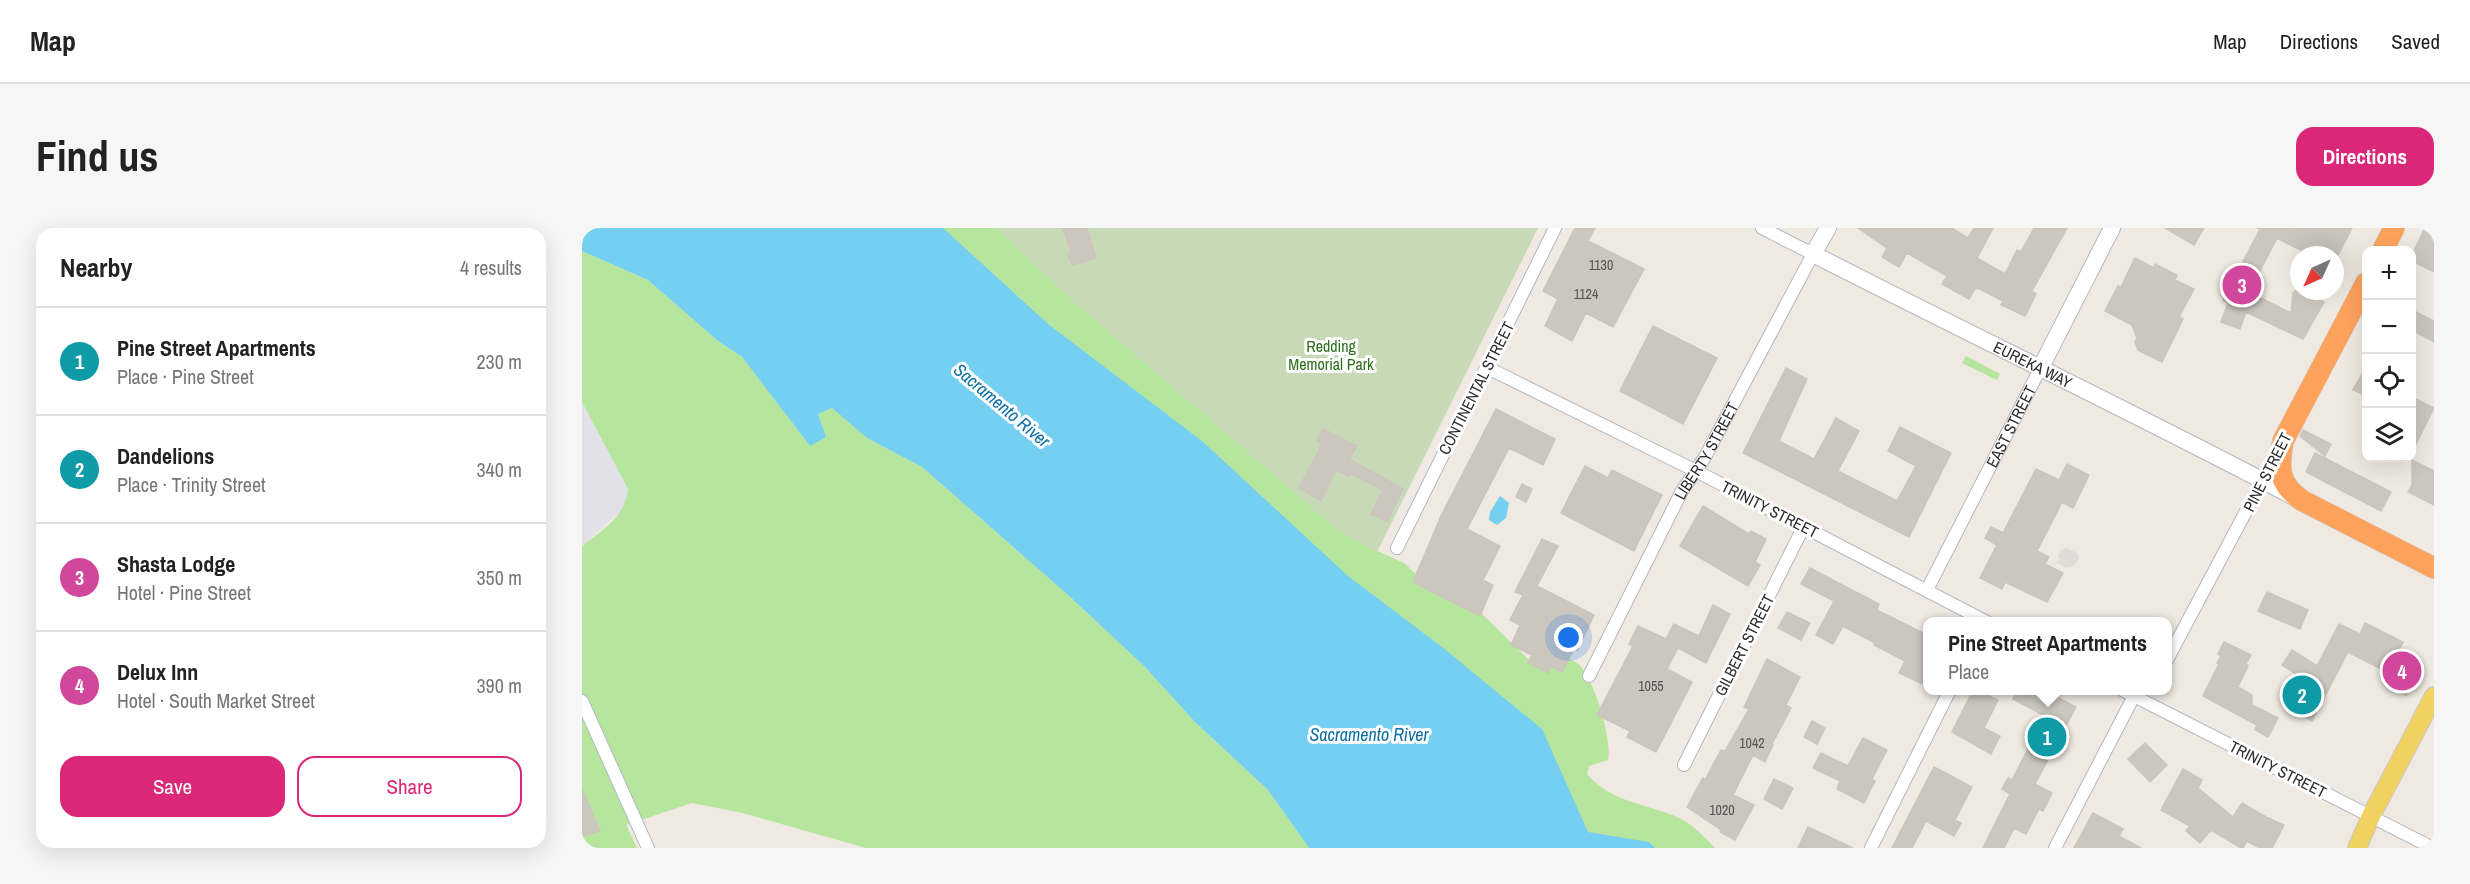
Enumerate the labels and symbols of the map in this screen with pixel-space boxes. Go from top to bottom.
north arrow [2290,246,2344,300]
house number: 1130 [1589,256,1613,274]
pin: 3 [2222,262,2262,308]
house number: 1124 [1574,285,1599,303]
street label: CONTINENTAL STREET [1433,318,1519,458]
park label: Redding Memorial Park [1288,335,1374,375]
street label: EUREKA WAY [1990,335,2076,393]
water label: Sacramento River [948,357,1056,453]
street label: EAST STREET [1981,381,2041,471]
street label: LIBERTY STREET [1669,398,1743,503]
street label: PINE STREET [2238,429,2296,515]
street label: TRINITY STREET [1718,475,1822,543]
street label: GILBERT STREET [1709,591,1779,699]
your location [1554,623,1583,652]
pin: 4 [2382,648,2422,694]
pin: 2 [2282,672,2322,718]
house number: 1055 [1638,677,1664,695]
pin: 1 [2028,714,2066,760]
water label: Sacramento River [1310,722,1430,747]
house number: 1042 [1739,734,1765,752]
street label: TRINITY STREET [2226,735,2330,803]
house number: 1020 [1709,801,1735,819]

